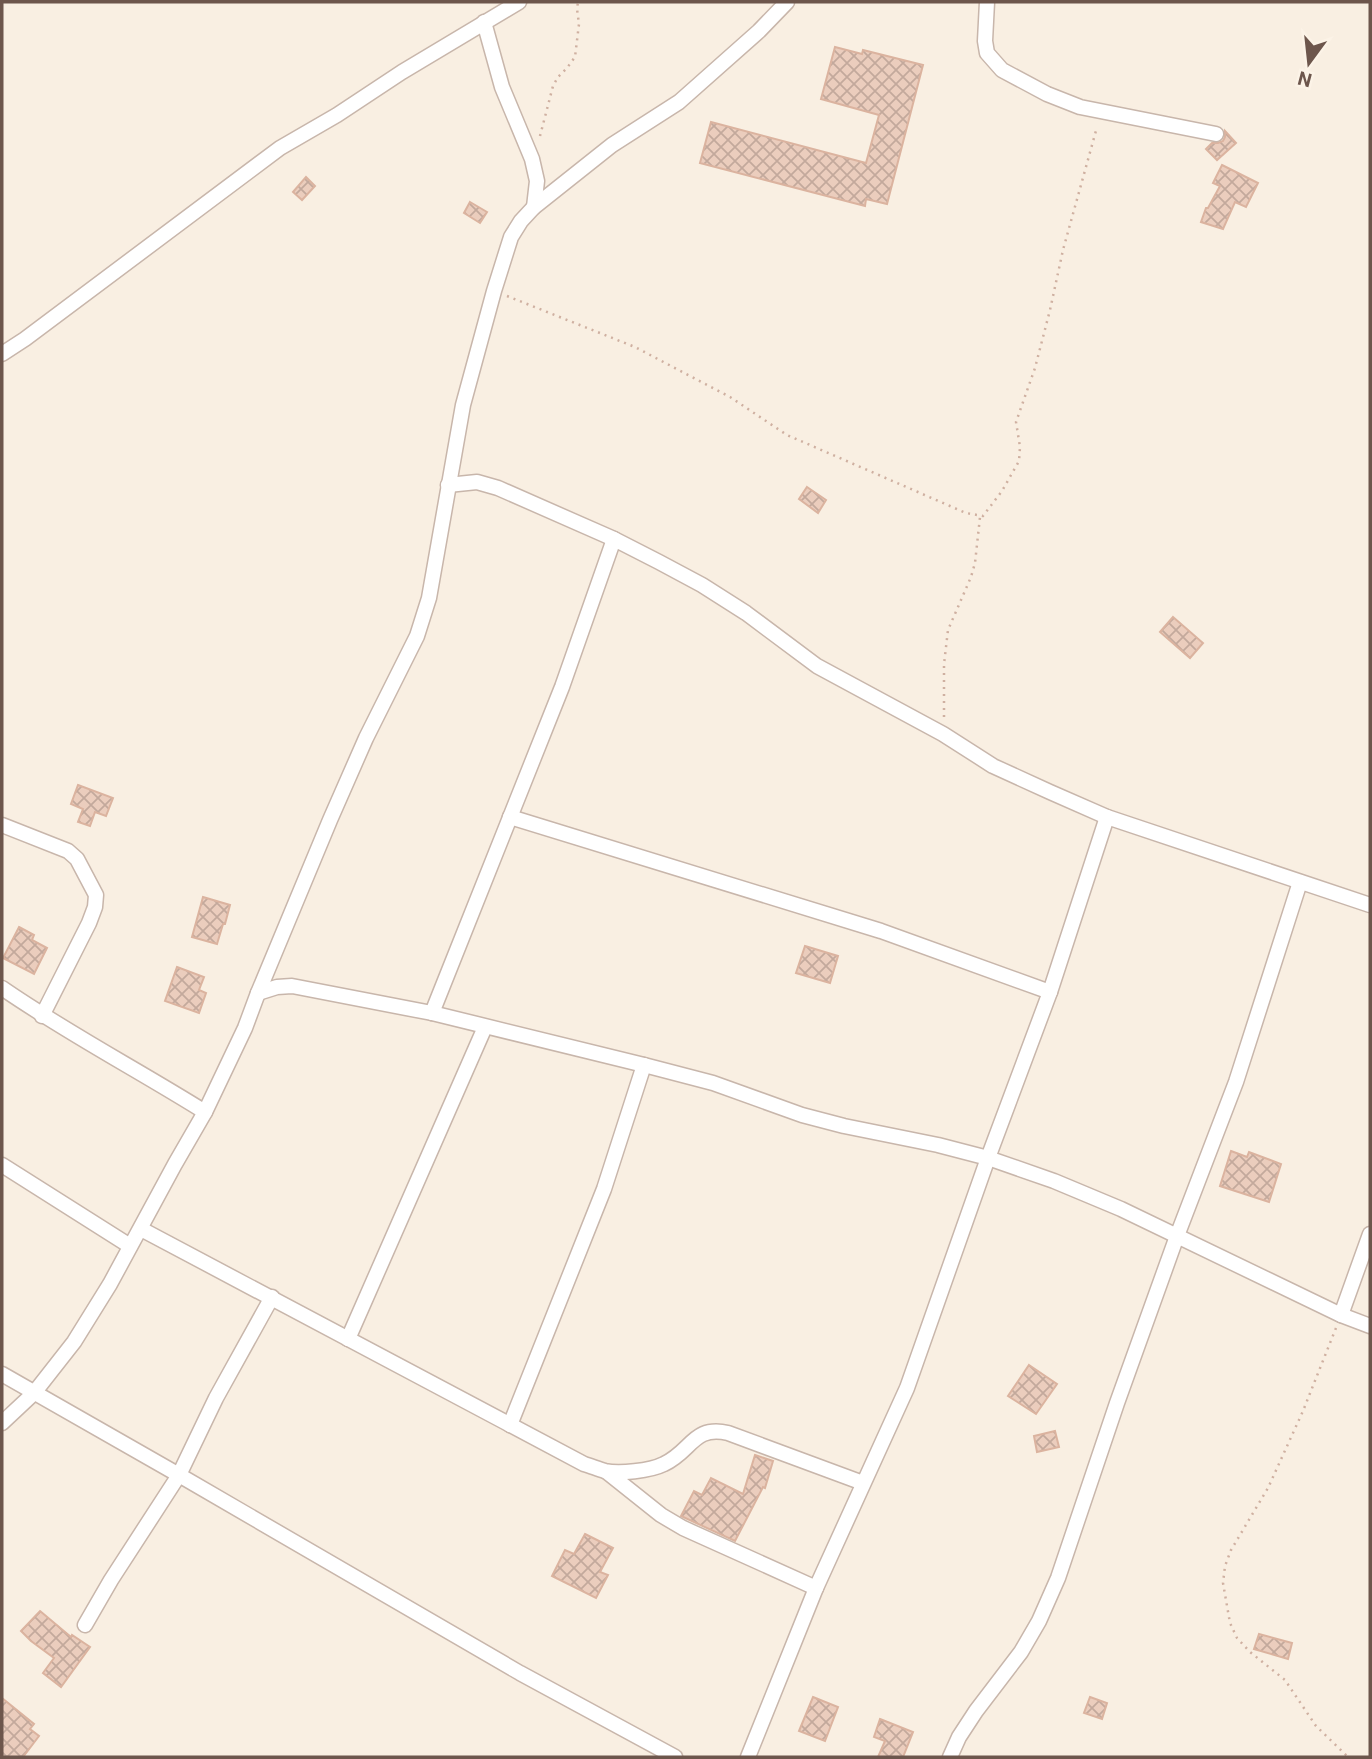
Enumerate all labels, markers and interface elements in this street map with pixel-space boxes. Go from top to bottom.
north arrow [1274,28,1344,98]
text: N [1295,66,1314,92]

